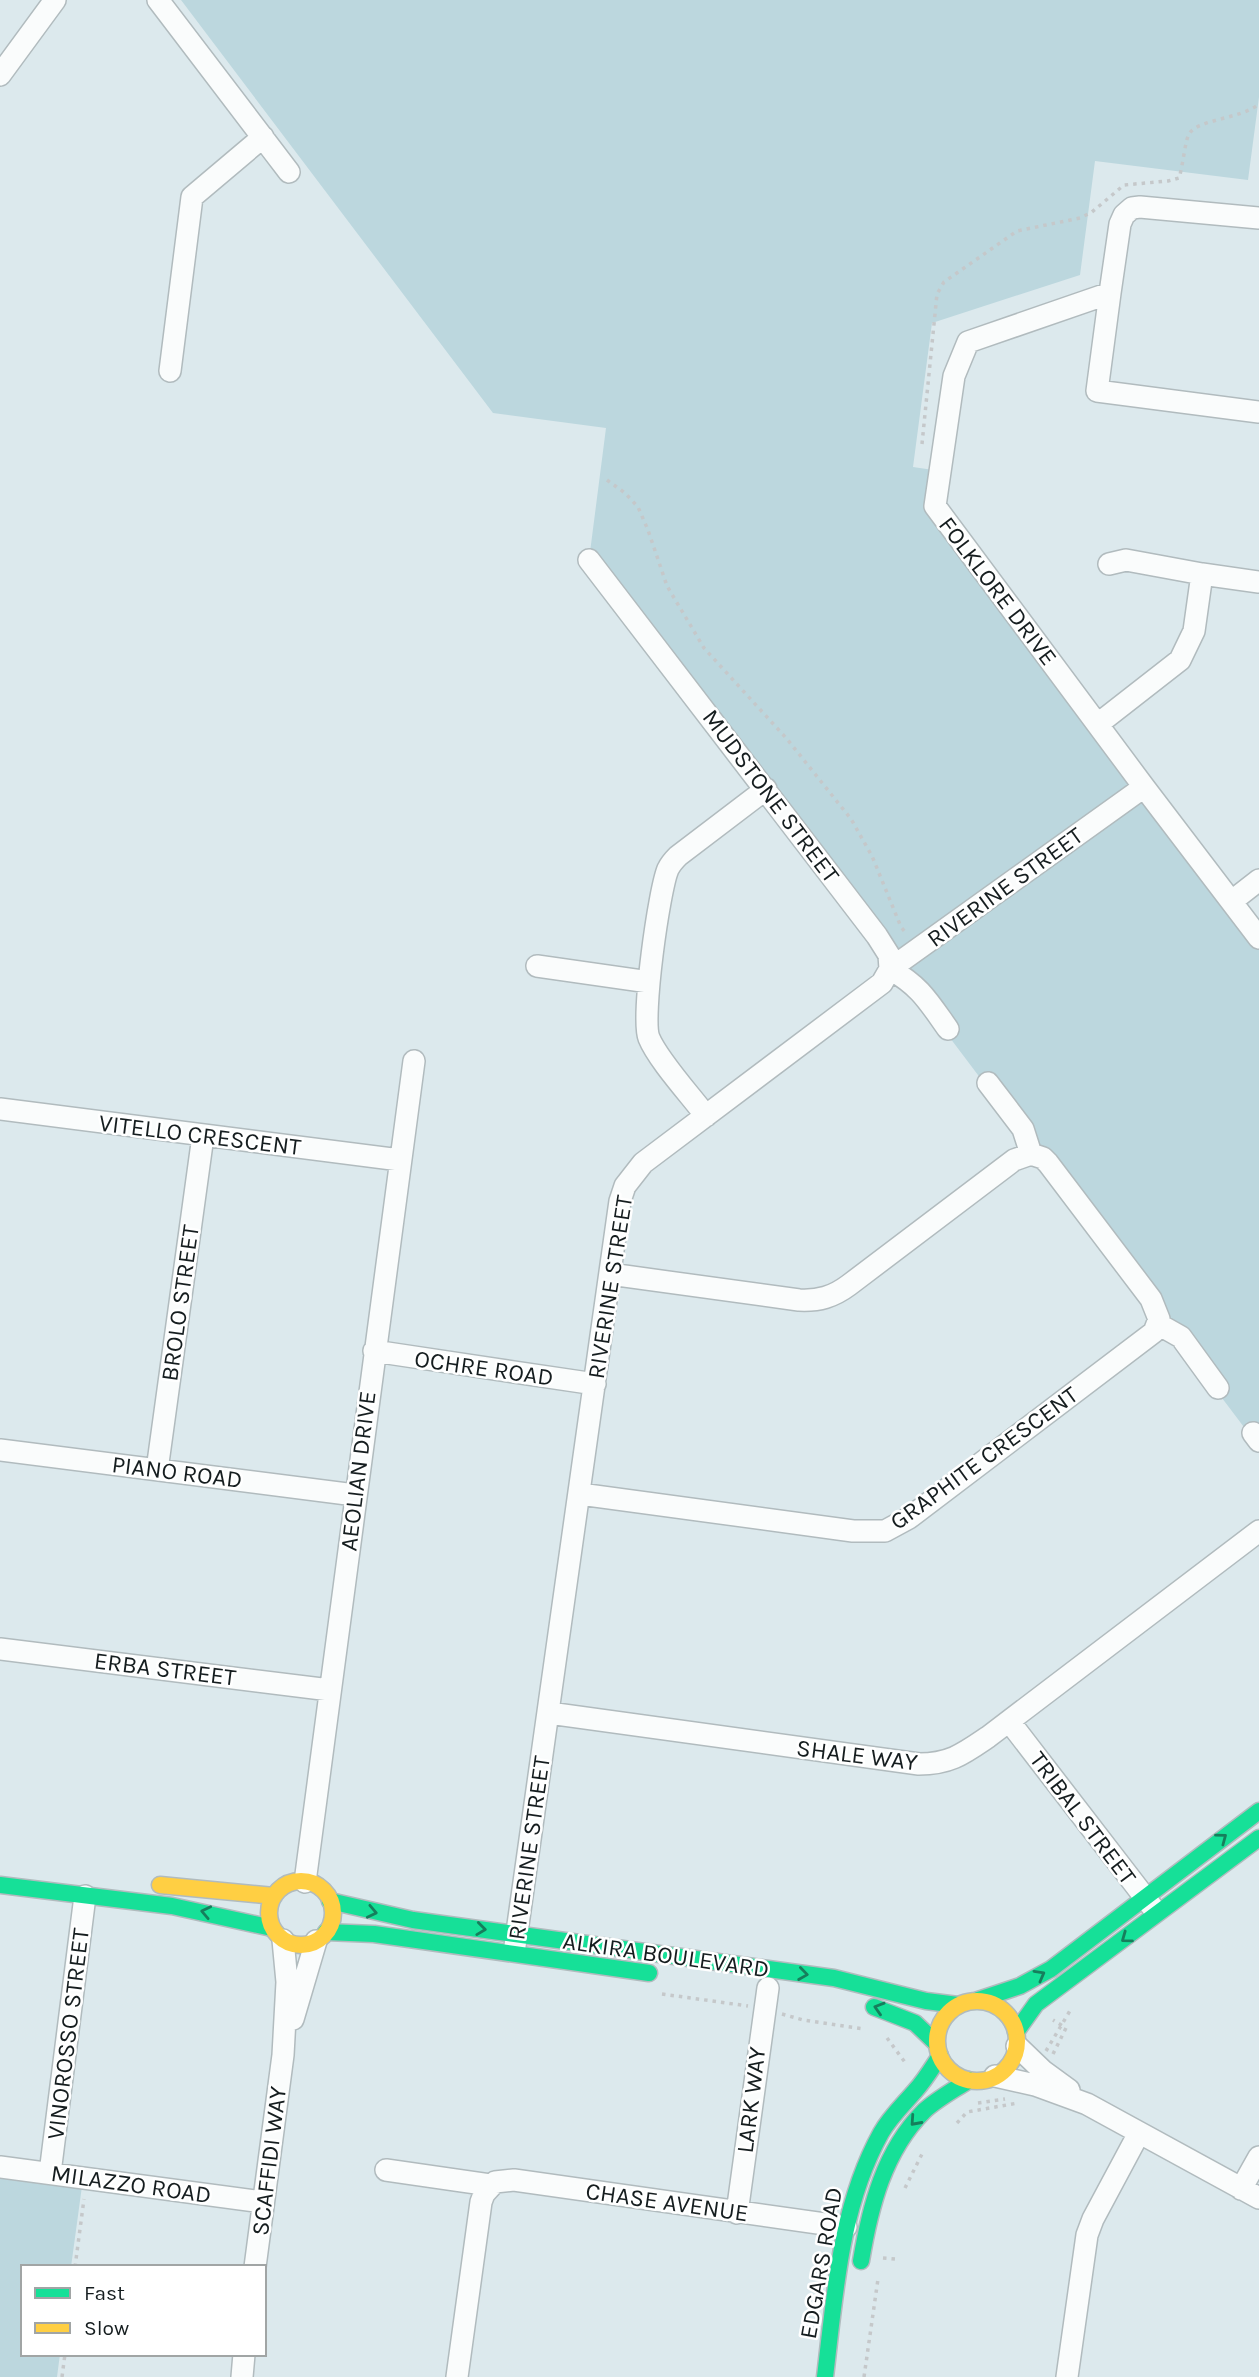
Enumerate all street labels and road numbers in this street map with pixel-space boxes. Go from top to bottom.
street label: FOLKLORE DRIVE [933,511,1063,671]
street label: MUDSTONE STREET [697,704,845,888]
street label: RIVERINE STREET [922,821,1088,953]
street label: VITELLO CRESCENT [97,1109,303,1161]
street label: RIVERINE STREET [582,1193,638,1381]
street label: BROLO STREET [155,1223,205,1383]
street label: OCHRE ROAD [413,1344,555,1392]
street label: GRAPHITE CRESCENT [885,1380,1083,1536]
street label: AEOLIAN DRIVE [334,1389,382,1553]
street label: PIANO ROAD [110,1450,244,1494]
street label: ERBA STREET [92,1646,238,1692]
street label: SHALE WAY [795,1734,919,1776]
street label: TRIBAL STREET [1024,1746,1142,1890]
street label: RIVERINE STREET [502,1754,556,1942]
street label: VINOROSSO STREET [41,1927,95,2141]
street label: ALKIRA BOULEVARD [561,1927,771,1983]
street label: LARK WAY [731,2045,771,2155]
street label: SCAFFIDI WAY [246,2085,292,2237]
street label: MILAZZO ROAD [49,2159,213,2209]
street label: CHASE AVENUE [584,2177,750,2227]
street label: EDGARS ROAD [794,2185,848,2341]

